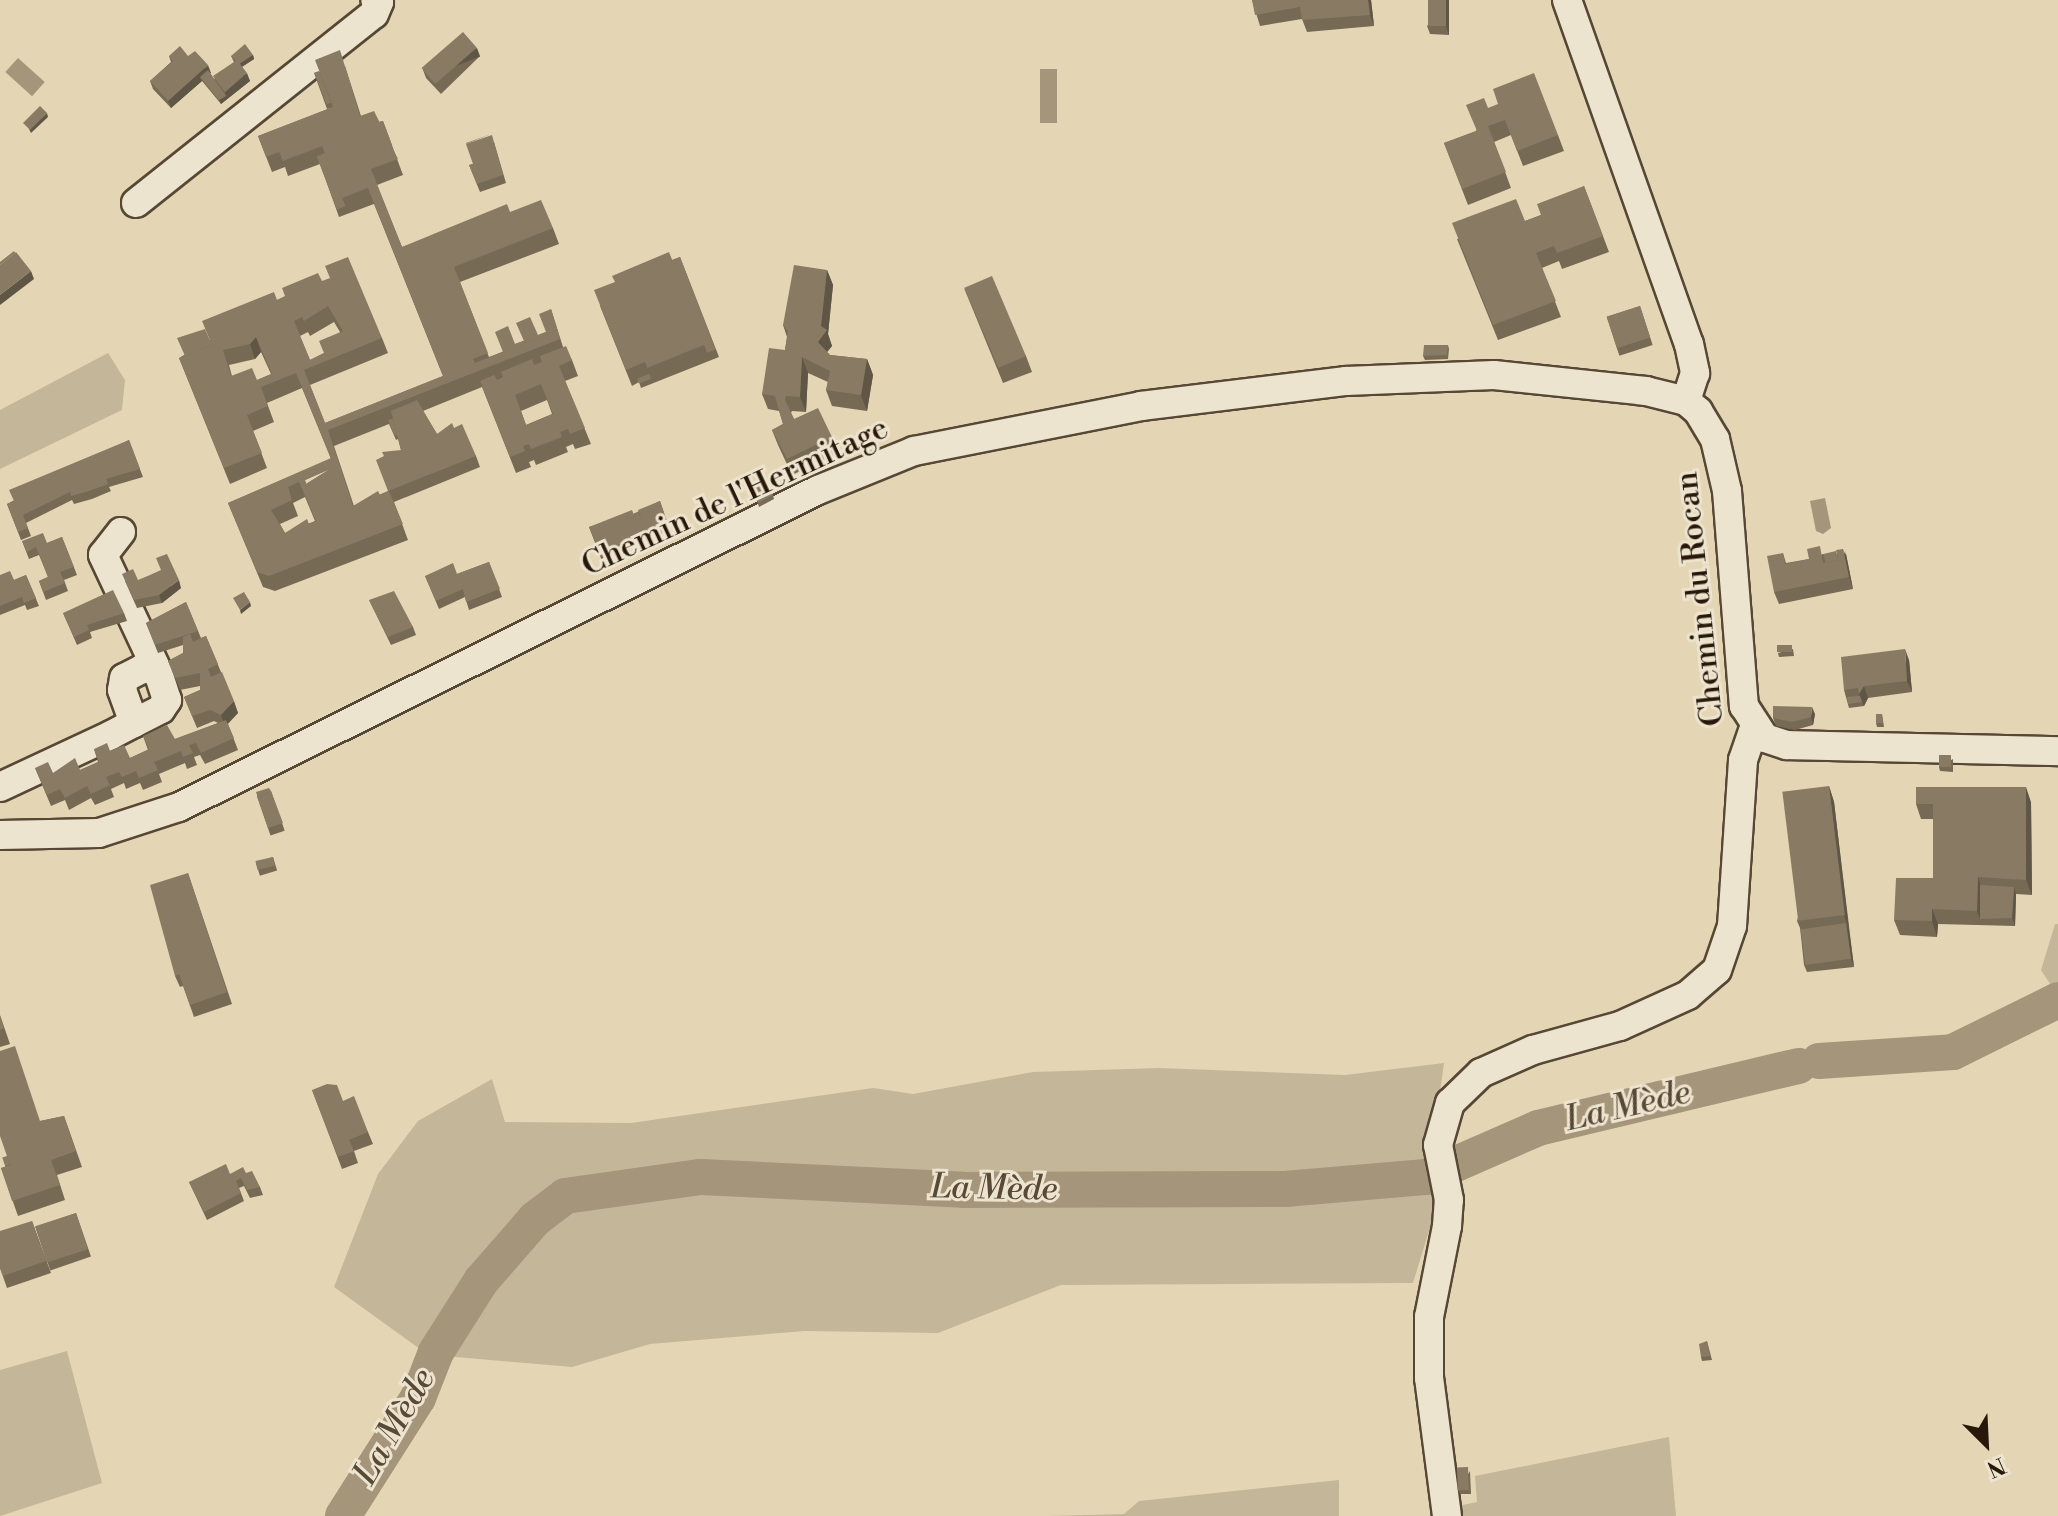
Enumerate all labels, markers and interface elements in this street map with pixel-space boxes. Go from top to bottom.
street label: Chemin de l'Hermitage [576,409,894,585]
street label: Chemin du Rocan [1668,470,1732,728]
water label: La Mède [1562,1073,1694,1141]
water label: La Mède [930,1167,1058,1211]
water label: La Mède [346,1362,444,1492]
north arrow [1946,1404,2026,1484]
text: N [1983,1451,2009,1482]

